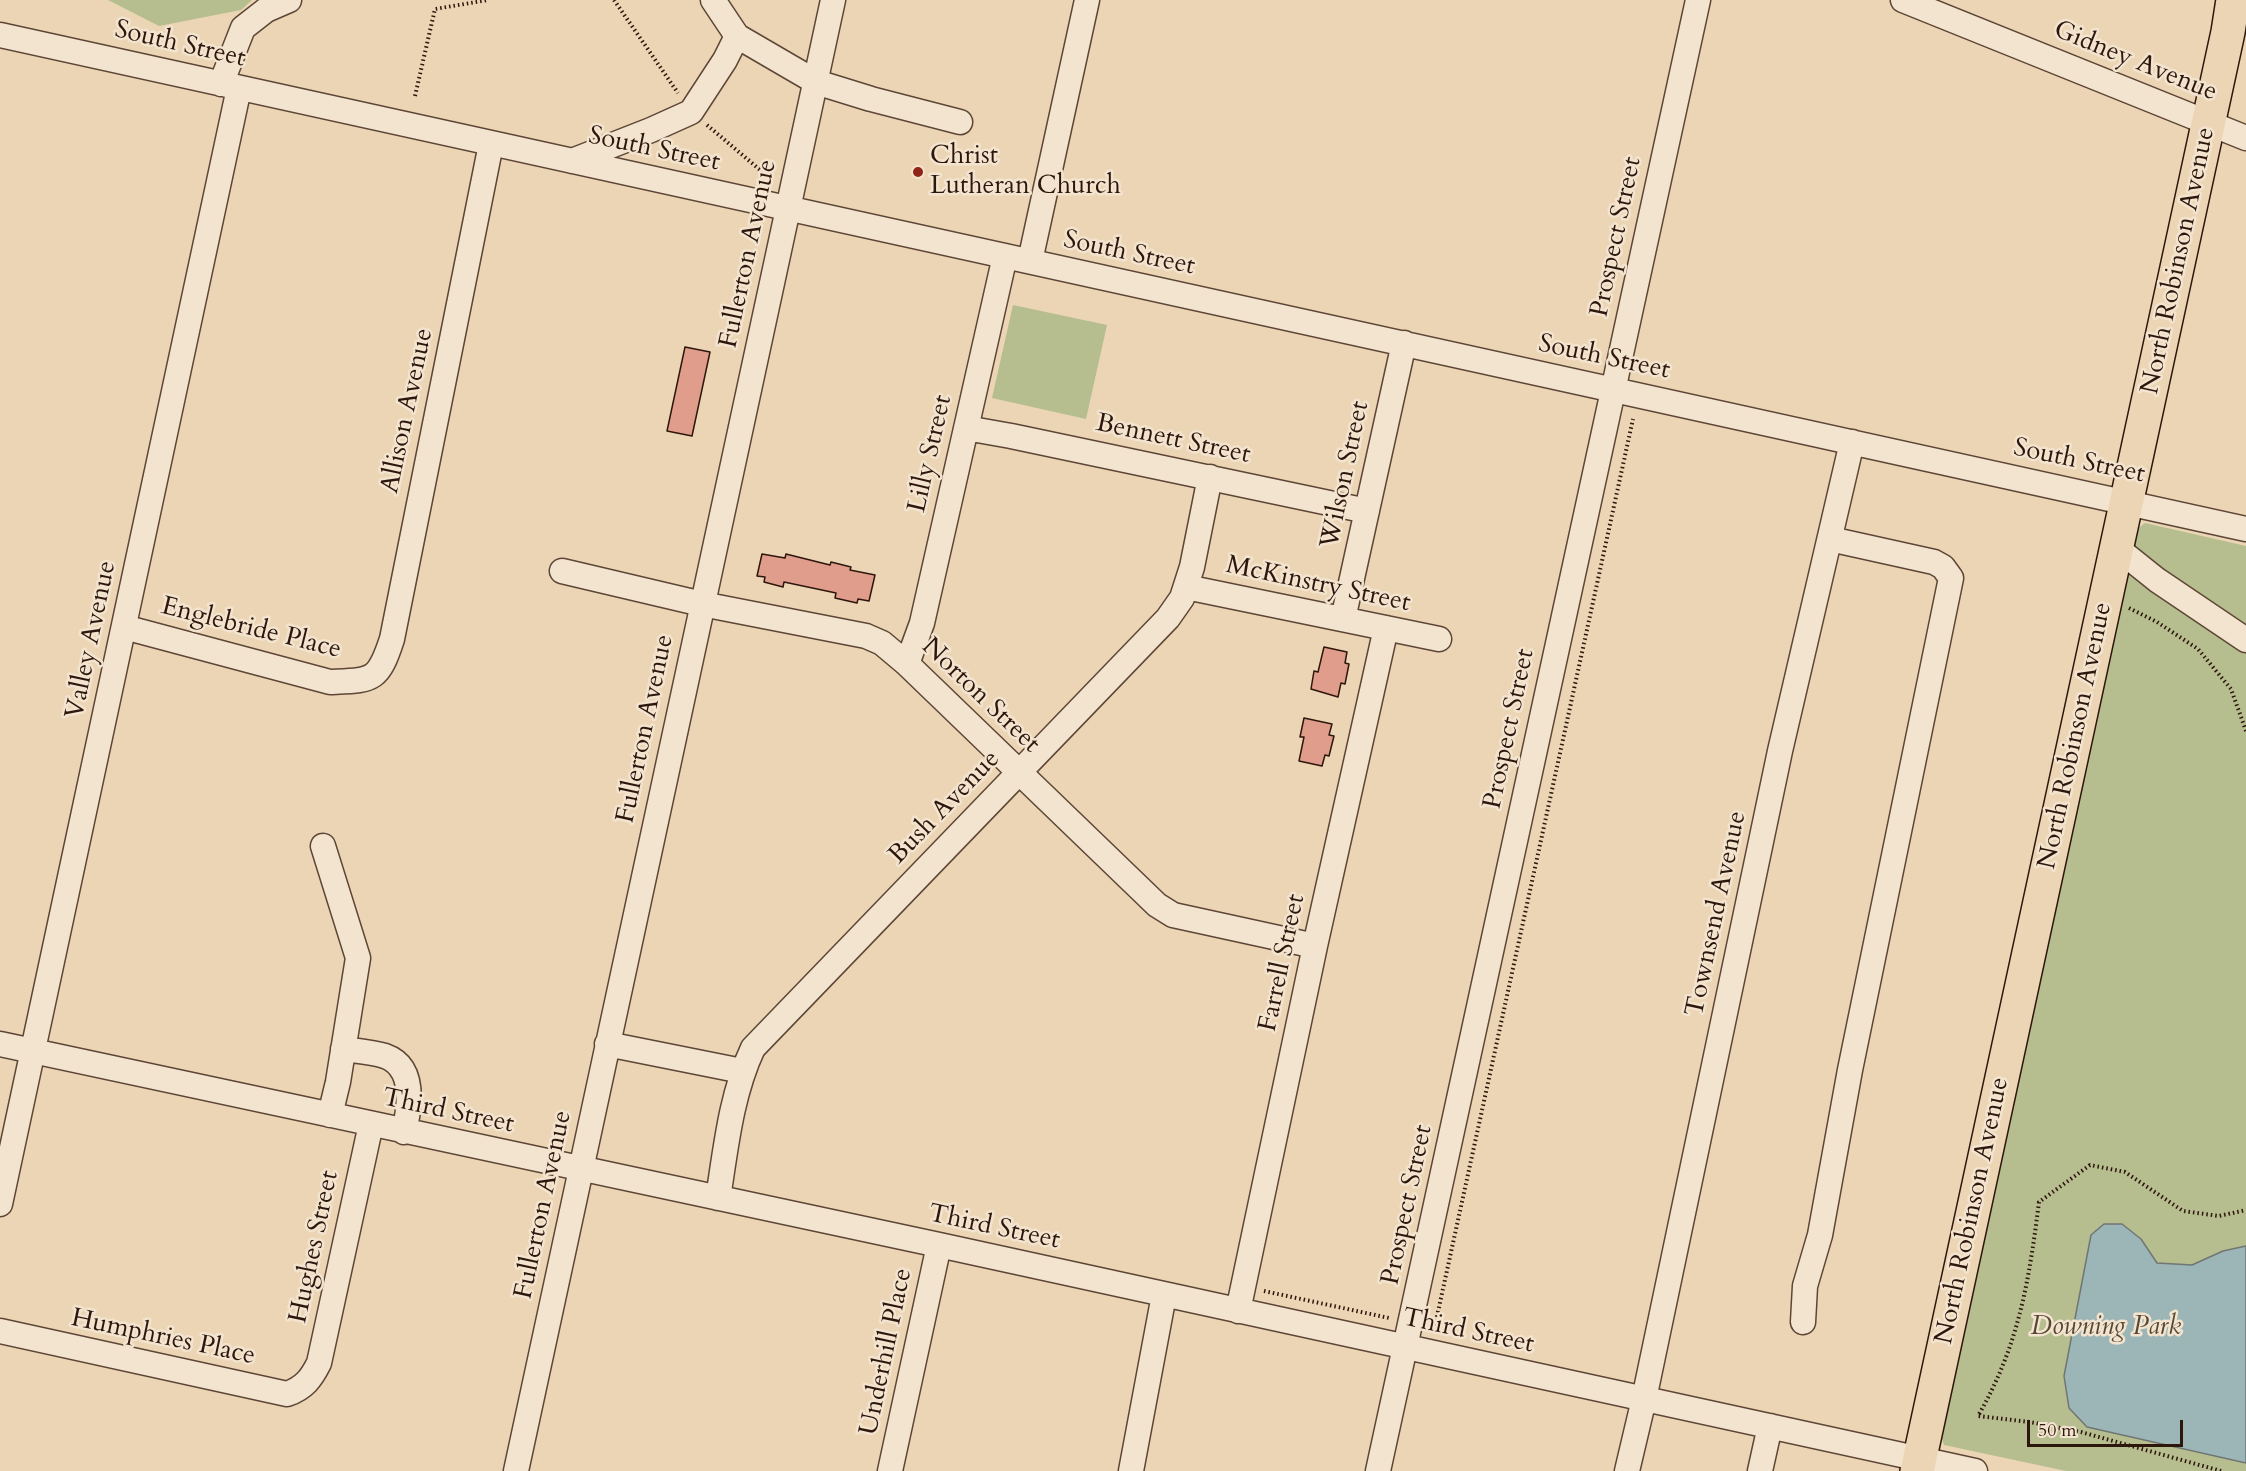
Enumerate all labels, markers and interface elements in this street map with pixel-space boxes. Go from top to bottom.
street label: South Street [112,15,248,75]
street label: Gidney Avenue [2049,15,2221,109]
street label: South Street [586,121,722,179]
street label: North Robinson Avenue [2135,125,2223,397]
place label: Christ Lutheran Church [930,141,1121,202]
street label: Prospect Street [1585,154,1649,320]
street label: Fullerton Avenue [714,157,784,351]
marker: Christ Lutheran Church [911,165,925,179]
street label: South Street [1061,225,1197,283]
street label: Allison Avenue [375,326,441,496]
street label: South Street [1536,329,1672,387]
street label: Lilly Street [902,392,960,516]
street label: Wilson Street [1315,399,1377,551]
street label: Bennett Street [1093,408,1253,472]
street label: South Street [2011,433,2147,491]
street label: McKinstry Street [1223,550,1413,620]
street label: Valley Avenue [60,558,124,722]
street label: Englebride Place [158,592,344,666]
street label: North Robinson Avenue [2032,600,2120,872]
street label: Fullerton Avenue [611,632,681,826]
street label: Norton Street [914,632,1046,760]
street label: Prospect Street [1478,646,1542,812]
street label: Bush Avenue [883,745,1007,871]
street label: Townsend Avenue [1680,808,1754,1020]
street label: Farrell Street [1253,891,1313,1035]
street label: North Robinson Avenue [1929,1075,2017,1347]
street label: Third Street [379,1083,517,1141]
street label: Fullerton Avenue [509,1108,579,1302]
street label: Prospect Street [1376,1122,1440,1288]
street label: Hughes Street [284,1168,346,1326]
street label: Third Street [925,1199,1063,1257]
street label: Underhill Place [854,1266,920,1438]
street label: Humphries Place [68,1303,258,1373]
street label: Third Street [1399,1303,1537,1361]
park label: Downing Park [2031,1312,2181,1344]
scale bar [2030,1408,2186,1446]
text: 50 m [2038,1418,2077,1443]

